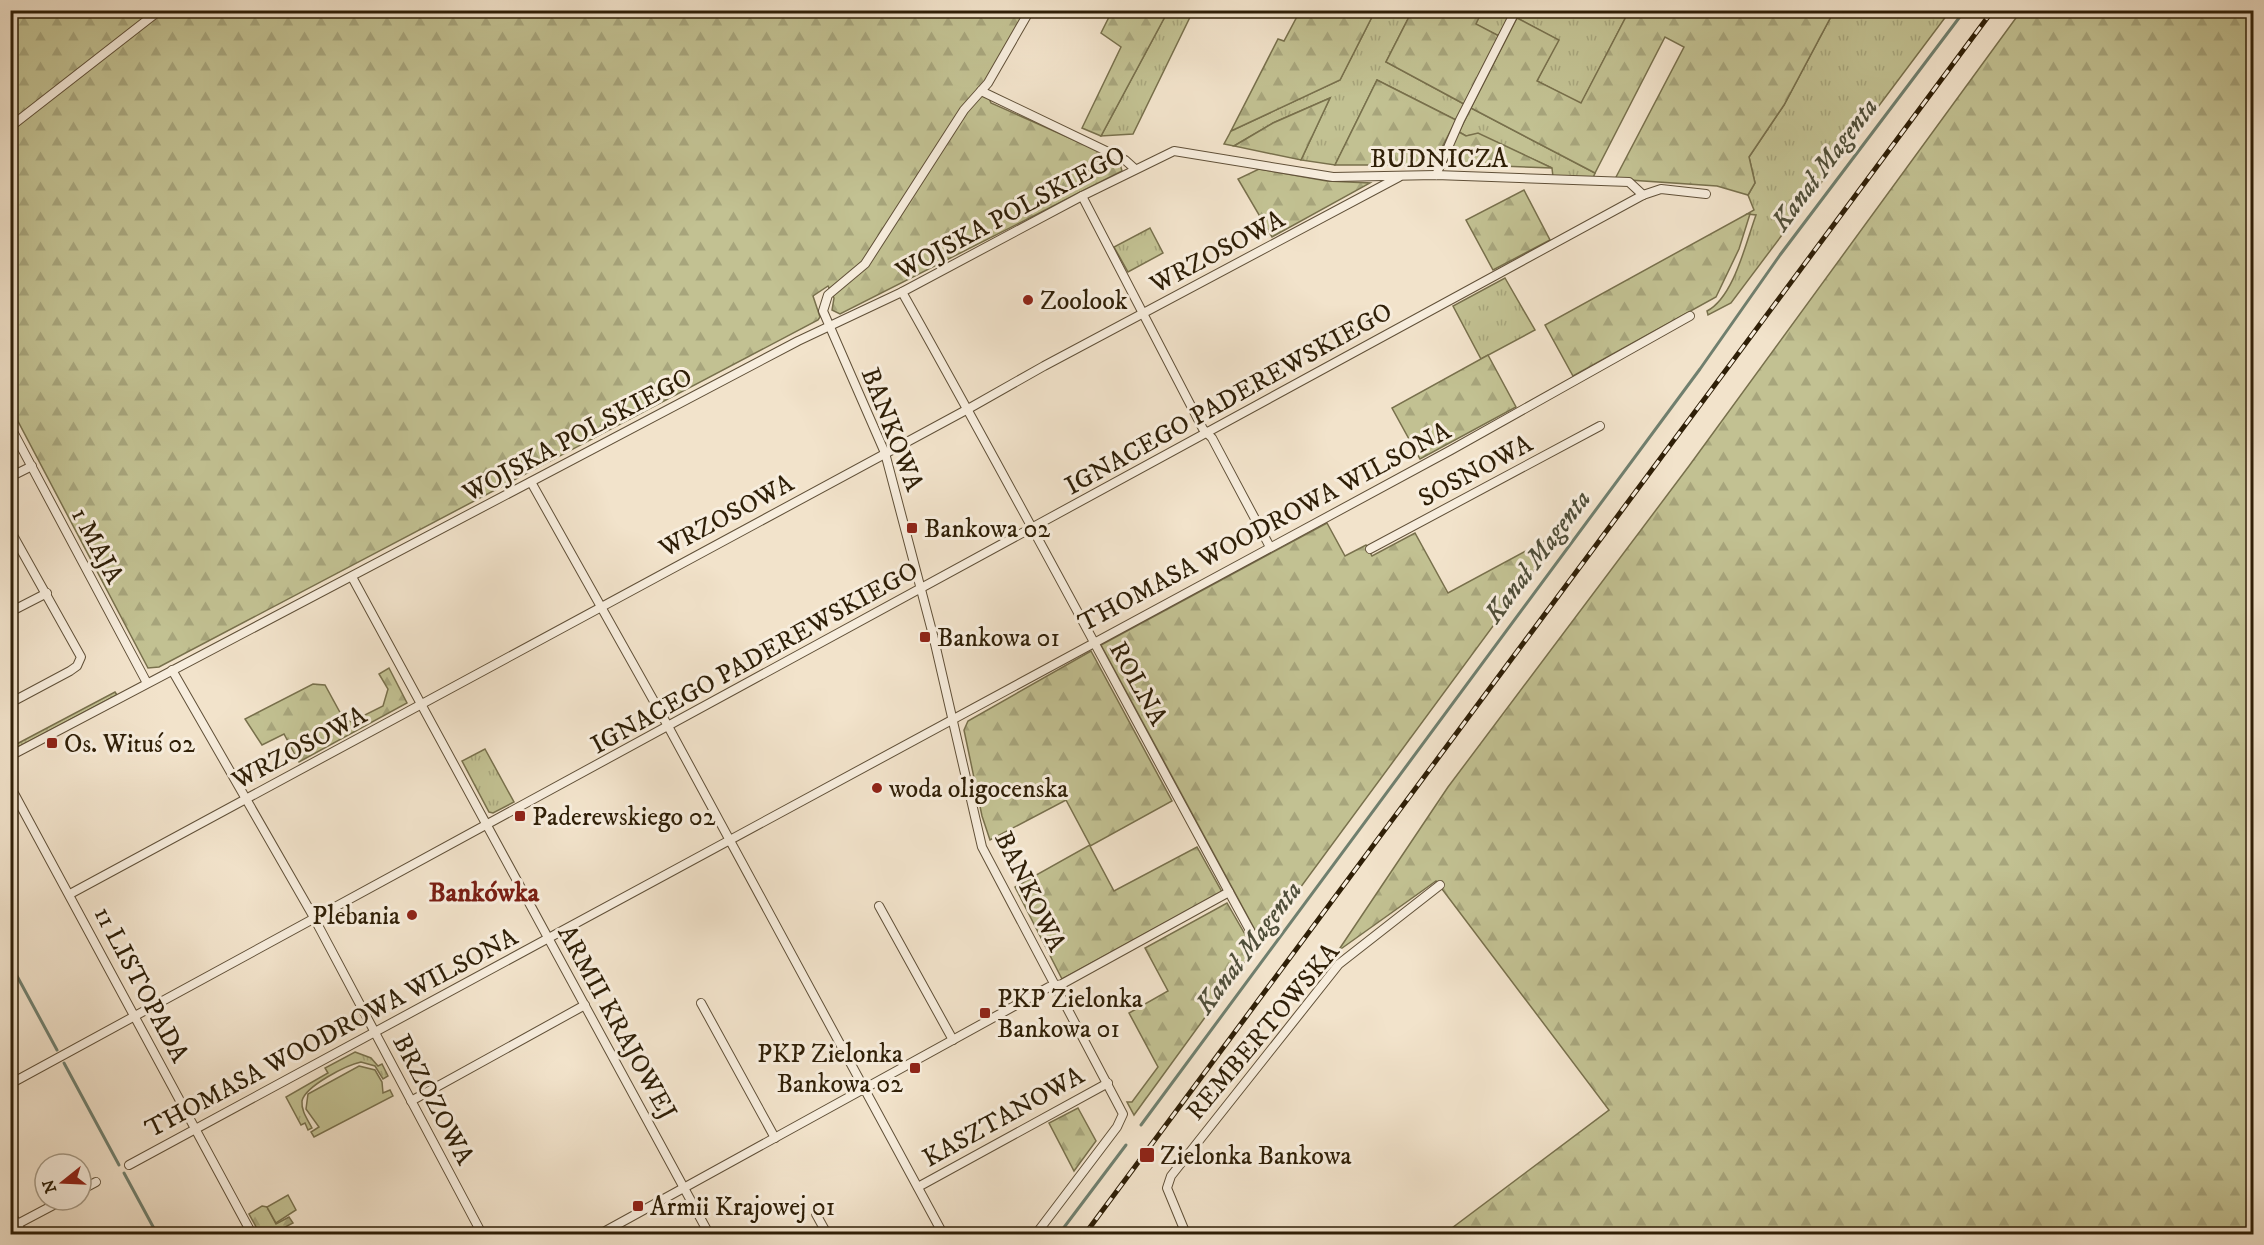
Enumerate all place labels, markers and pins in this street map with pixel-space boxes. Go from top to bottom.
place label: Zoolook [1040,285,1128,318]
marker: Zoolook [1021,293,1035,307]
place label: Bankowa 02 [924,513,1051,546]
marker: Bankowa 02 [905,521,919,535]
place label: Bankowa 01 [937,622,1060,655]
marker: Bankowa 01 [918,630,932,644]
place label: Os. Wituś 02 [64,728,195,761]
marker: Os. Wituś 02 [45,736,59,750]
place label: woda oligocenska [888,773,1068,806]
marker: woda oligocenska [870,781,884,795]
place label: Paderewskiego 02 [532,801,716,834]
marker: Paderewskiego 02 [513,809,527,823]
place label: Plebania [312,900,400,933]
marker: Plebania [405,908,419,922]
place label: PKP Zielonka Bankowa 01 [997,983,1143,1046]
marker: PKP Zielonka Bankowa 01 [978,1006,992,1020]
place label: PKP Zielonka Bankowa 02 [757,1038,903,1101]
marker: PKP Zielonka Bankowa 02 [908,1061,922,1075]
place label: Zielonka Bankowa [1160,1140,1352,1173]
marker: Zielonka Bankowa [1138,1146,1156,1164]
place label: Armii Krajowej 01 [650,1191,835,1224]
marker: Armii Krajowej 01 [631,1199,645,1213]

